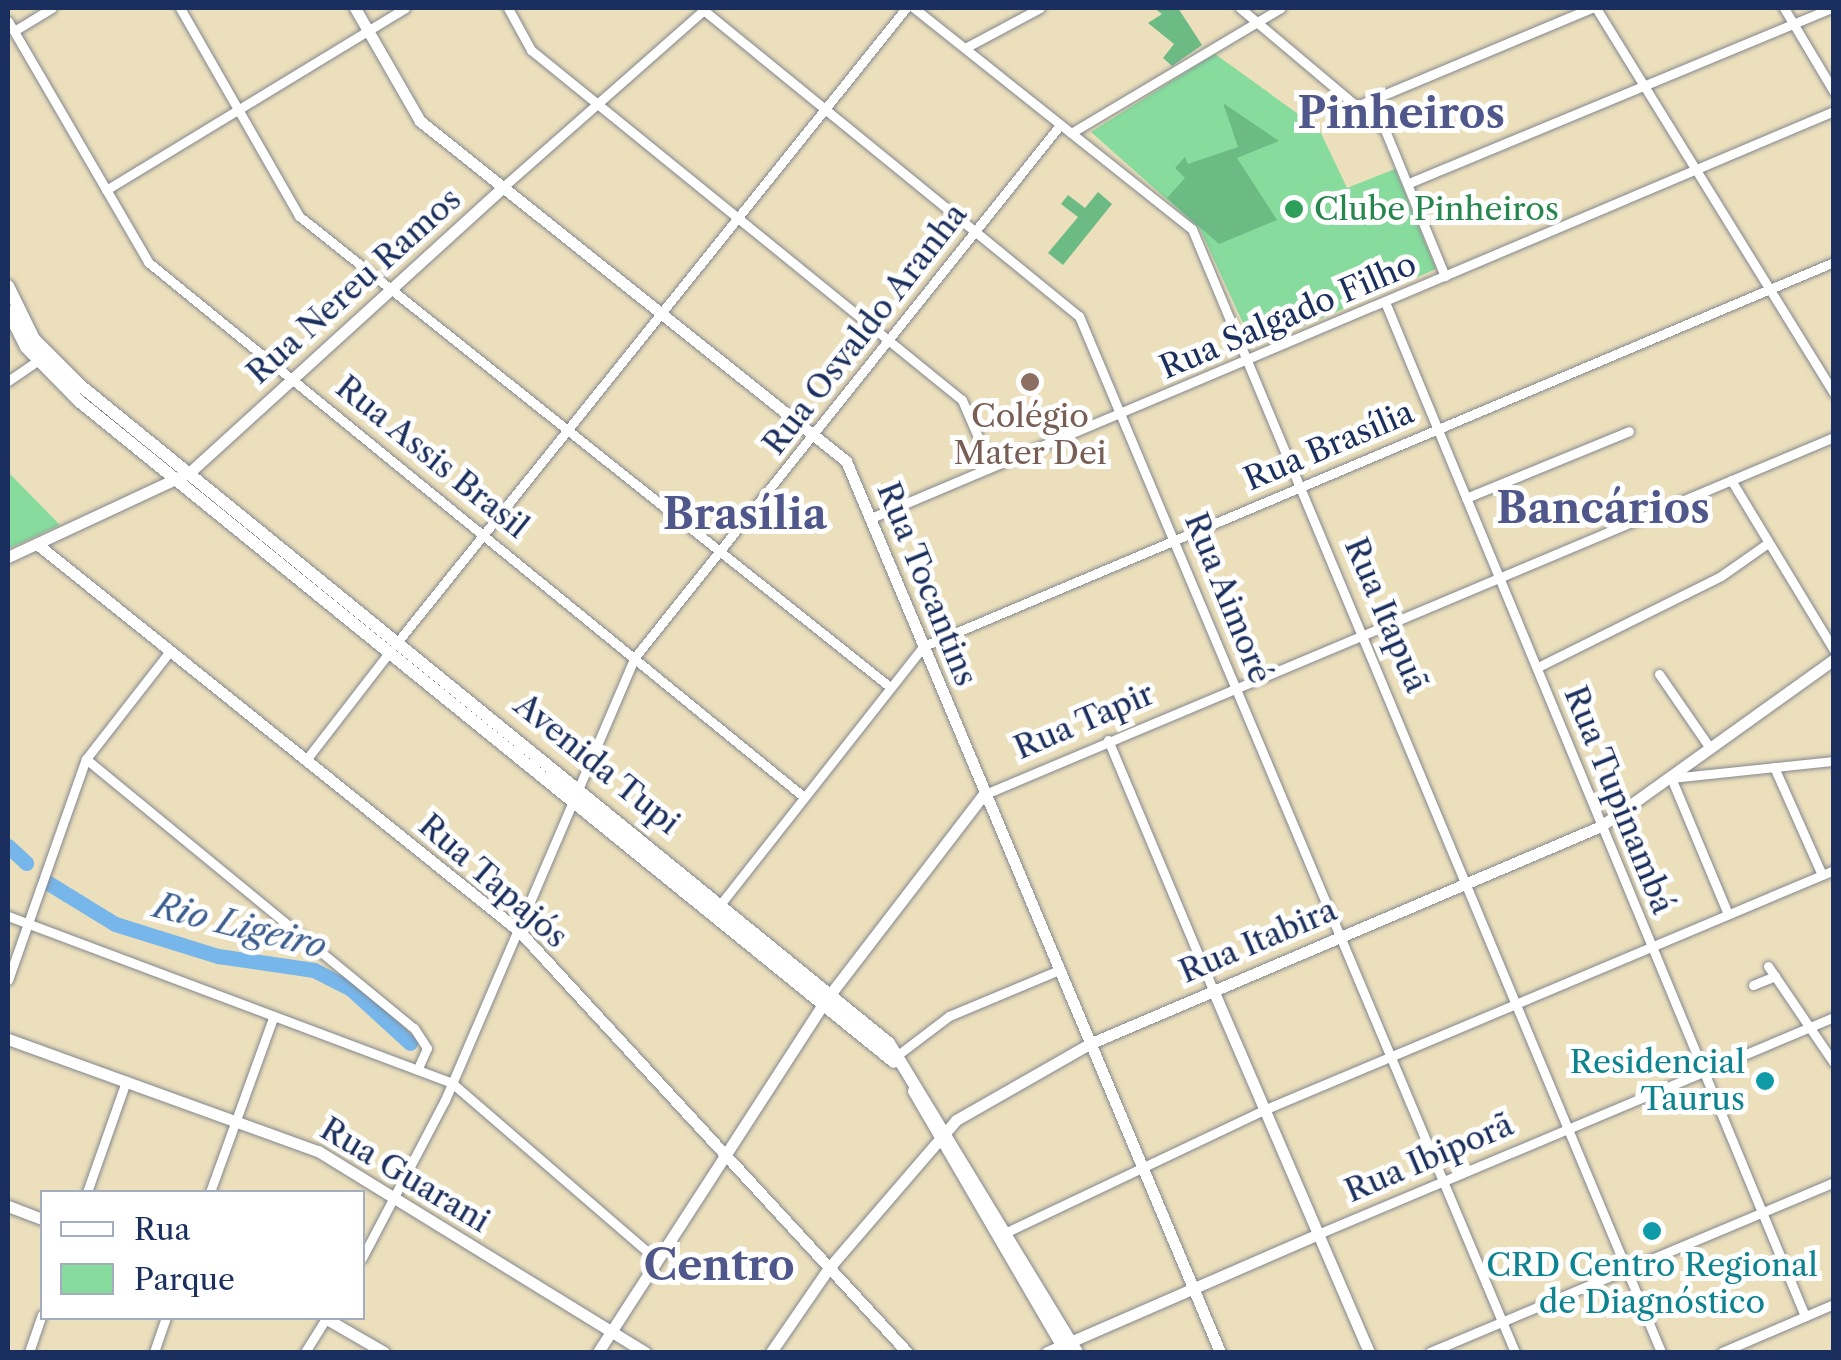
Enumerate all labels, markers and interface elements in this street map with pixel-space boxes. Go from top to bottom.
district label: Pinheiros [1297,88,1505,138]
street label: Rua Nereu Ramos [239,180,469,392]
place label: Clube Pinheiros [1314,190,1559,228]
street label: Rua Osvaldo Aranha [754,195,976,463]
marker: Clube Pinheiros [1283,198,1305,220]
street label: Rua Salgado Filho [1154,245,1422,387]
street label: Rua Assis Brasil [327,367,537,547]
marker: Colégio Mater Dei [1019,371,1041,393]
street label: Rua Brasília [1238,393,1420,499]
place label: Colégio Mater Dei [953,398,1107,473]
street label: Rua Tocantins [868,476,986,692]
district label: Bancários [1496,483,1710,533]
district label: Brasília [663,489,827,539]
street label: Rua Aimoré [1176,506,1280,690]
street label: Rua Itapuã [1336,532,1436,698]
street label: Rua Tapir [1008,674,1160,768]
street label: Rua Tupinambá [1556,680,1682,920]
street label: Avenida Tupi [506,685,688,843]
street label: Rua Tapajós [410,806,576,956]
water label: Rio Ligeiro [149,884,331,968]
street label: Rua Itabira [1173,891,1343,991]
place label: Residencial Taurus [1570,1044,1745,1119]
marker: Residencial Taurus [1754,1070,1776,1092]
street label: Rua Ibiporã [1339,1105,1519,1211]
street label: Rua Guarani [313,1109,497,1241]
legend [40,1190,365,1320]
text: Rua [134,1211,190,1248]
marker: CRD Centro Regional de Diagnóstico [1641,1220,1663,1242]
district label: Centro [643,1240,795,1290]
place label: CRD Centro Regional de Diagnóstico [1486,1247,1818,1322]
text: Parque [134,1261,235,1298]

